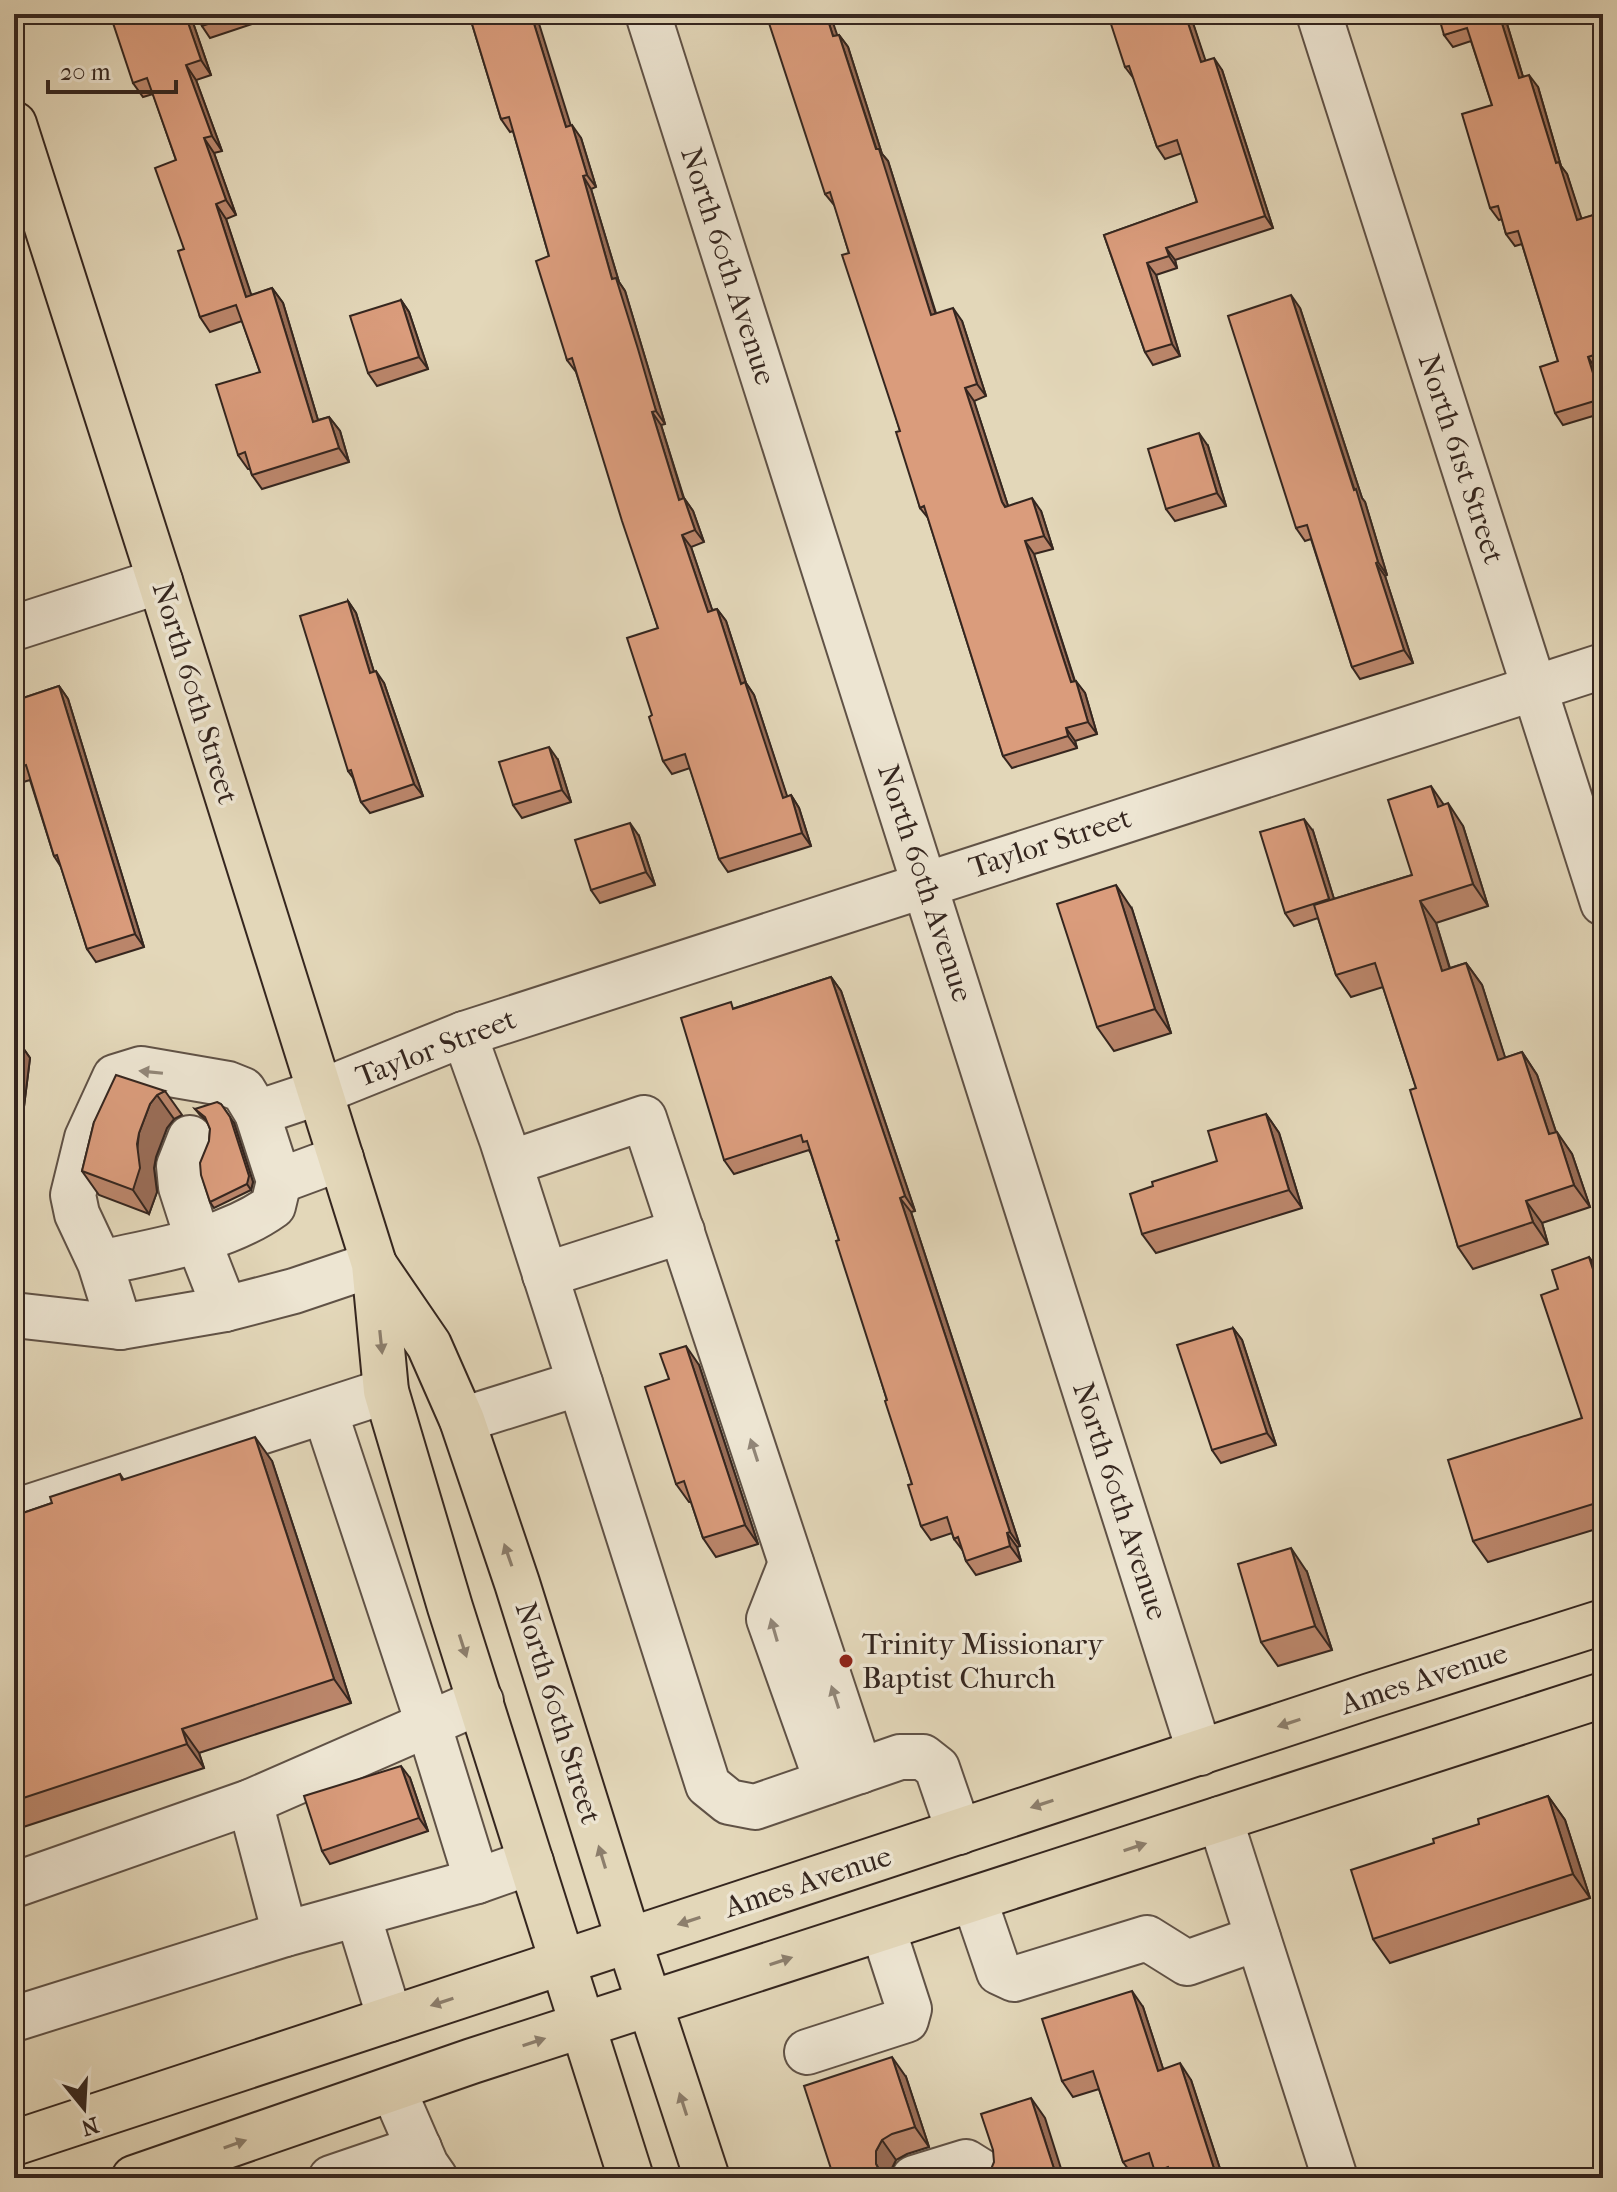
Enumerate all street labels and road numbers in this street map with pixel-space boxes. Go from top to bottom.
street label: North 60th Avenue [673,143,783,389]
street label: North 61st Street [1411,350,1511,568]
street label: North 60th Street [145,578,245,808]
street label: North 60th Avenue [870,760,980,1006]
street label: Taylor Street [965,800,1136,886]
street label: Taylor Street [351,1001,521,1095]
street label: North 60th Avenue [1065,1378,1175,1624]
street label: North 60th Street [508,1598,608,1828]
street label: Ames Avenue [1335,1636,1512,1723]
street label: Ames Avenue [719,1839,896,1926]

